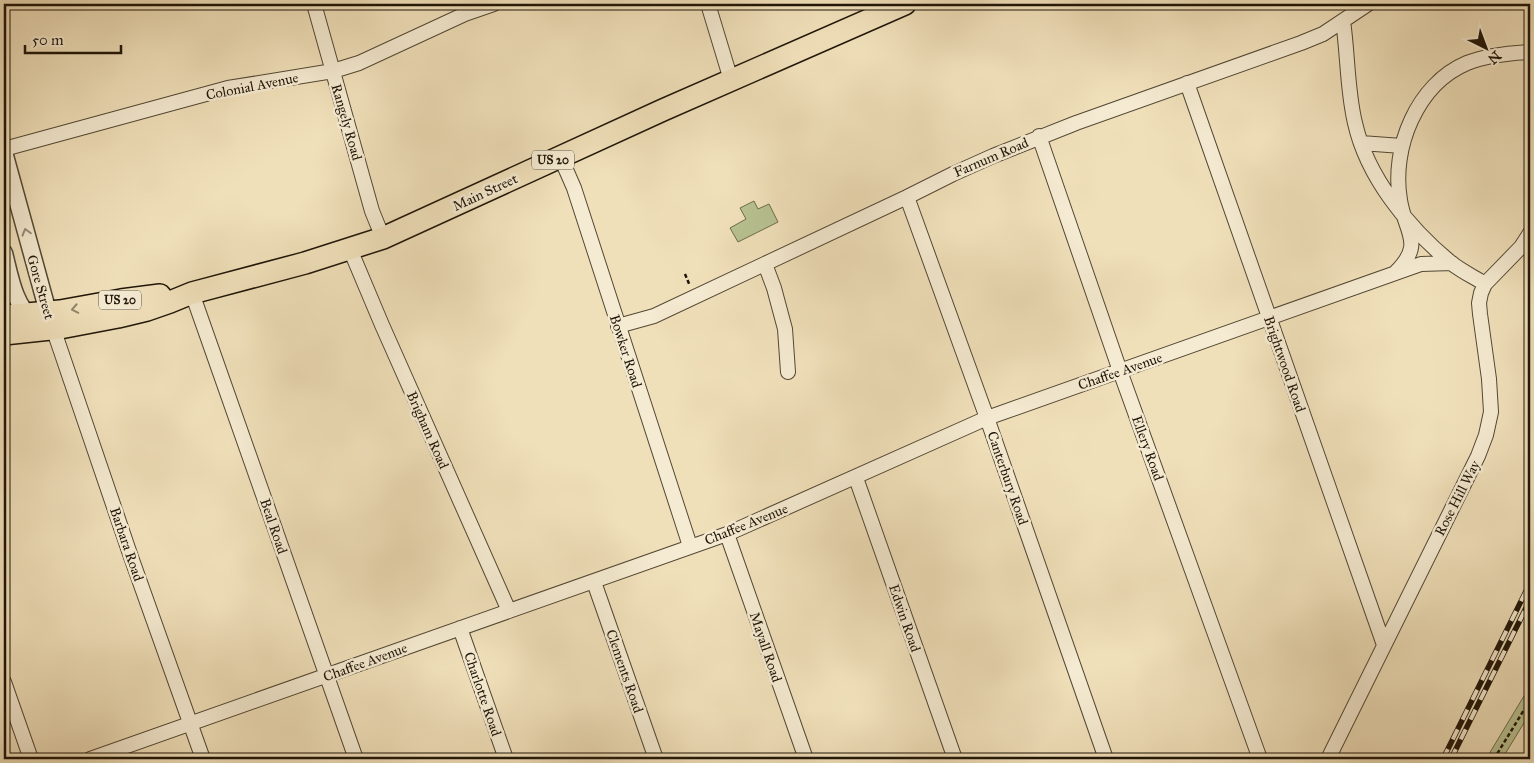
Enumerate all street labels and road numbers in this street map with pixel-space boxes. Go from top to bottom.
street label: Colonial Avenue [204,69,300,104]
street label: Rangely Road [328,82,366,162]
street label: Farnum Road [951,134,1031,181]
road number: US 20 [532,150,574,170]
street label: Main Street [450,170,520,215]
street label: Gore Street [23,253,58,321]
road number: US 20 [99,290,141,310]
street label: Bowker Road [606,313,645,390]
street label: Brightwood Road [1260,314,1309,415]
street label: Chaffee Avenue [1076,349,1165,394]
street label: Brigham Road [403,389,452,472]
street label: Ellery Road [1128,413,1167,483]
street label: Canterbury Road [984,429,1031,527]
street label: Rose Hill Way [1431,457,1484,539]
street label: Beal Road [256,496,291,556]
street label: Chaffee Avenue [702,500,790,549]
street label: Barbara Road [106,505,147,583]
street label: Edwin Road [885,582,924,654]
street label: Mayall Road [746,610,785,684]
street label: Clements Road [602,627,647,715]
street label: Chaffee Avenue [321,639,410,686]
street label: Charlotte Road [460,650,505,738]

